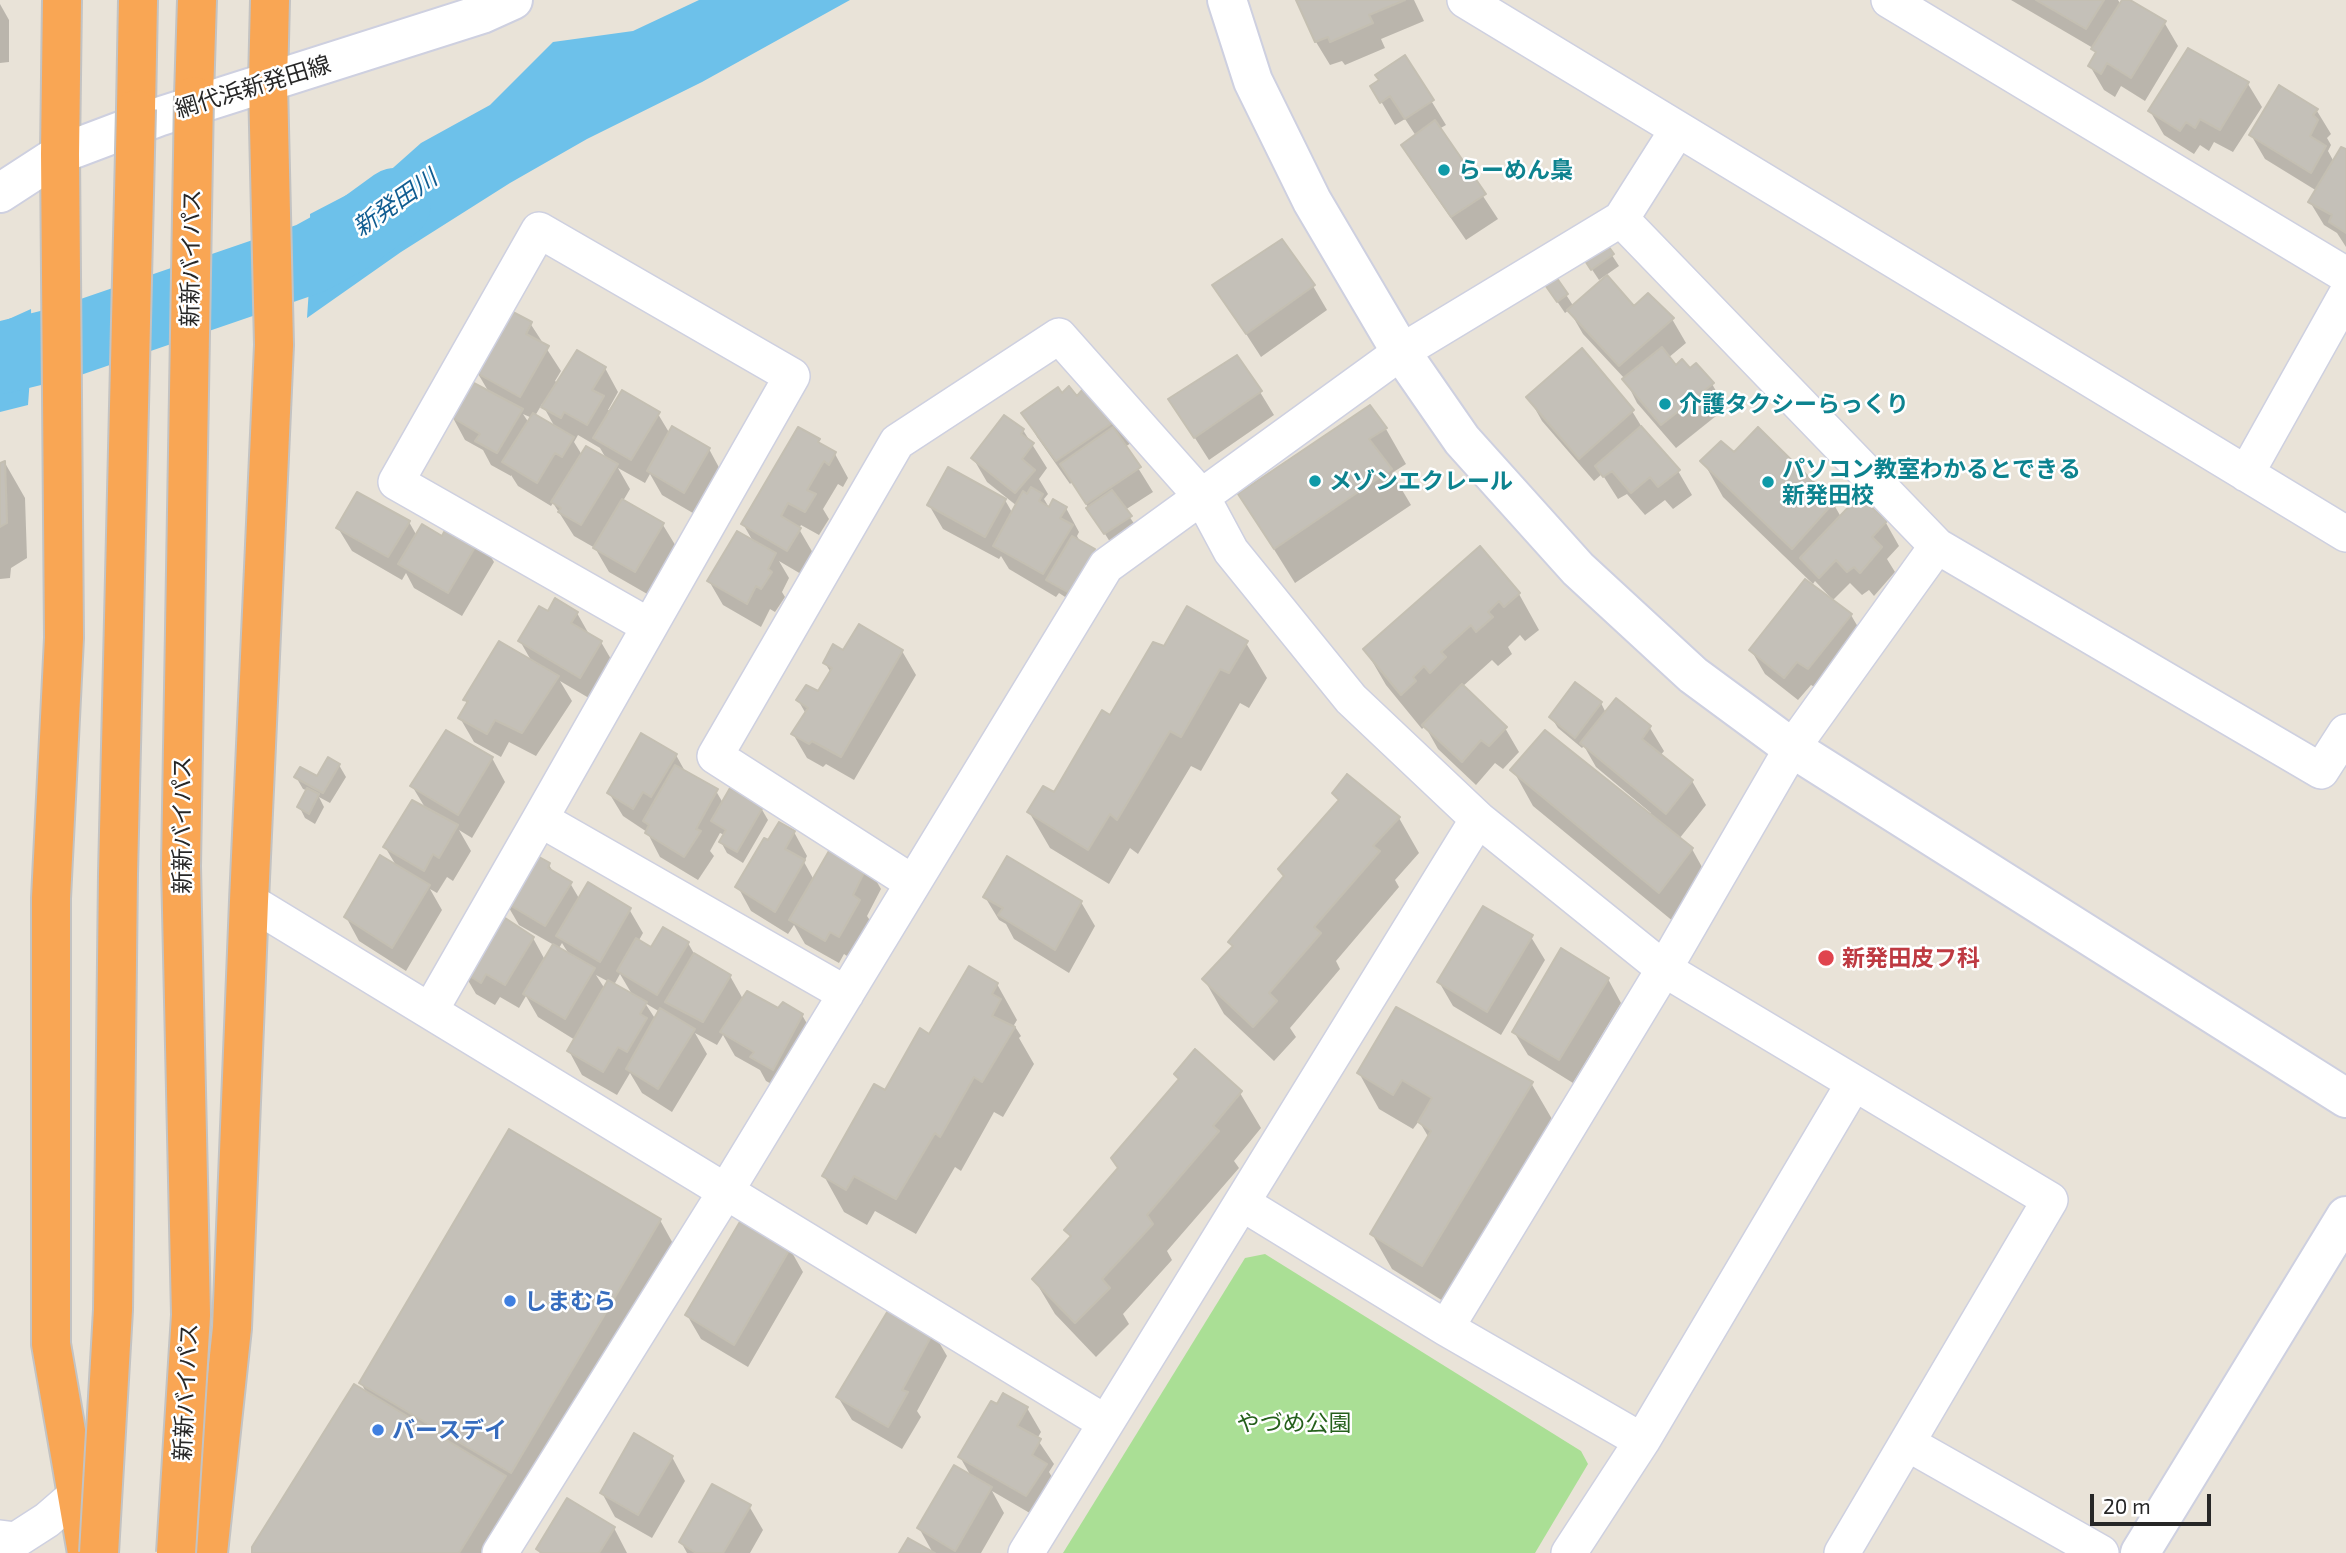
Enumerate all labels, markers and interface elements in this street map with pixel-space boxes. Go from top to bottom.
street label: 網代浜新発田線 [172,50,334,124]
place label: らーめん梟 [1458,156,1573,184]
marker: らーめん梟 [1436,162,1452,178]
water label: 新発田川 [347,164,443,242]
street label: 新新バイパス [176,189,206,327]
place label: 介護タクシーらっくり [1679,390,1909,418]
marker: 介護タクシーらっくり [1657,396,1673,412]
place label: パソコン教室わかるとできる 新発田校 [1782,455,2081,509]
place label: メゾンエクレール [1329,467,1513,495]
marker: メゾンエクレール [1307,473,1323,489]
marker: パソコン教室わかるとできる 新発田校 [1760,474,1776,490]
street label: 新新バイパス [168,756,196,894]
place label: 新発田皮フ科 [1842,944,1980,972]
marker: 新発田皮フ科 [1816,948,1836,968]
place label: しまむら [524,1287,616,1315]
marker: しまむら [502,1293,518,1309]
street label: 新新バイパス [169,1322,203,1462]
park label: やづめ公園 [1237,1409,1351,1437]
place label: バースデイ [392,1416,507,1444]
marker: バースデイ [370,1422,386,1438]
scale bar [2094,1480,2215,1524]
text: 20 m [2103,1493,2151,1518]

